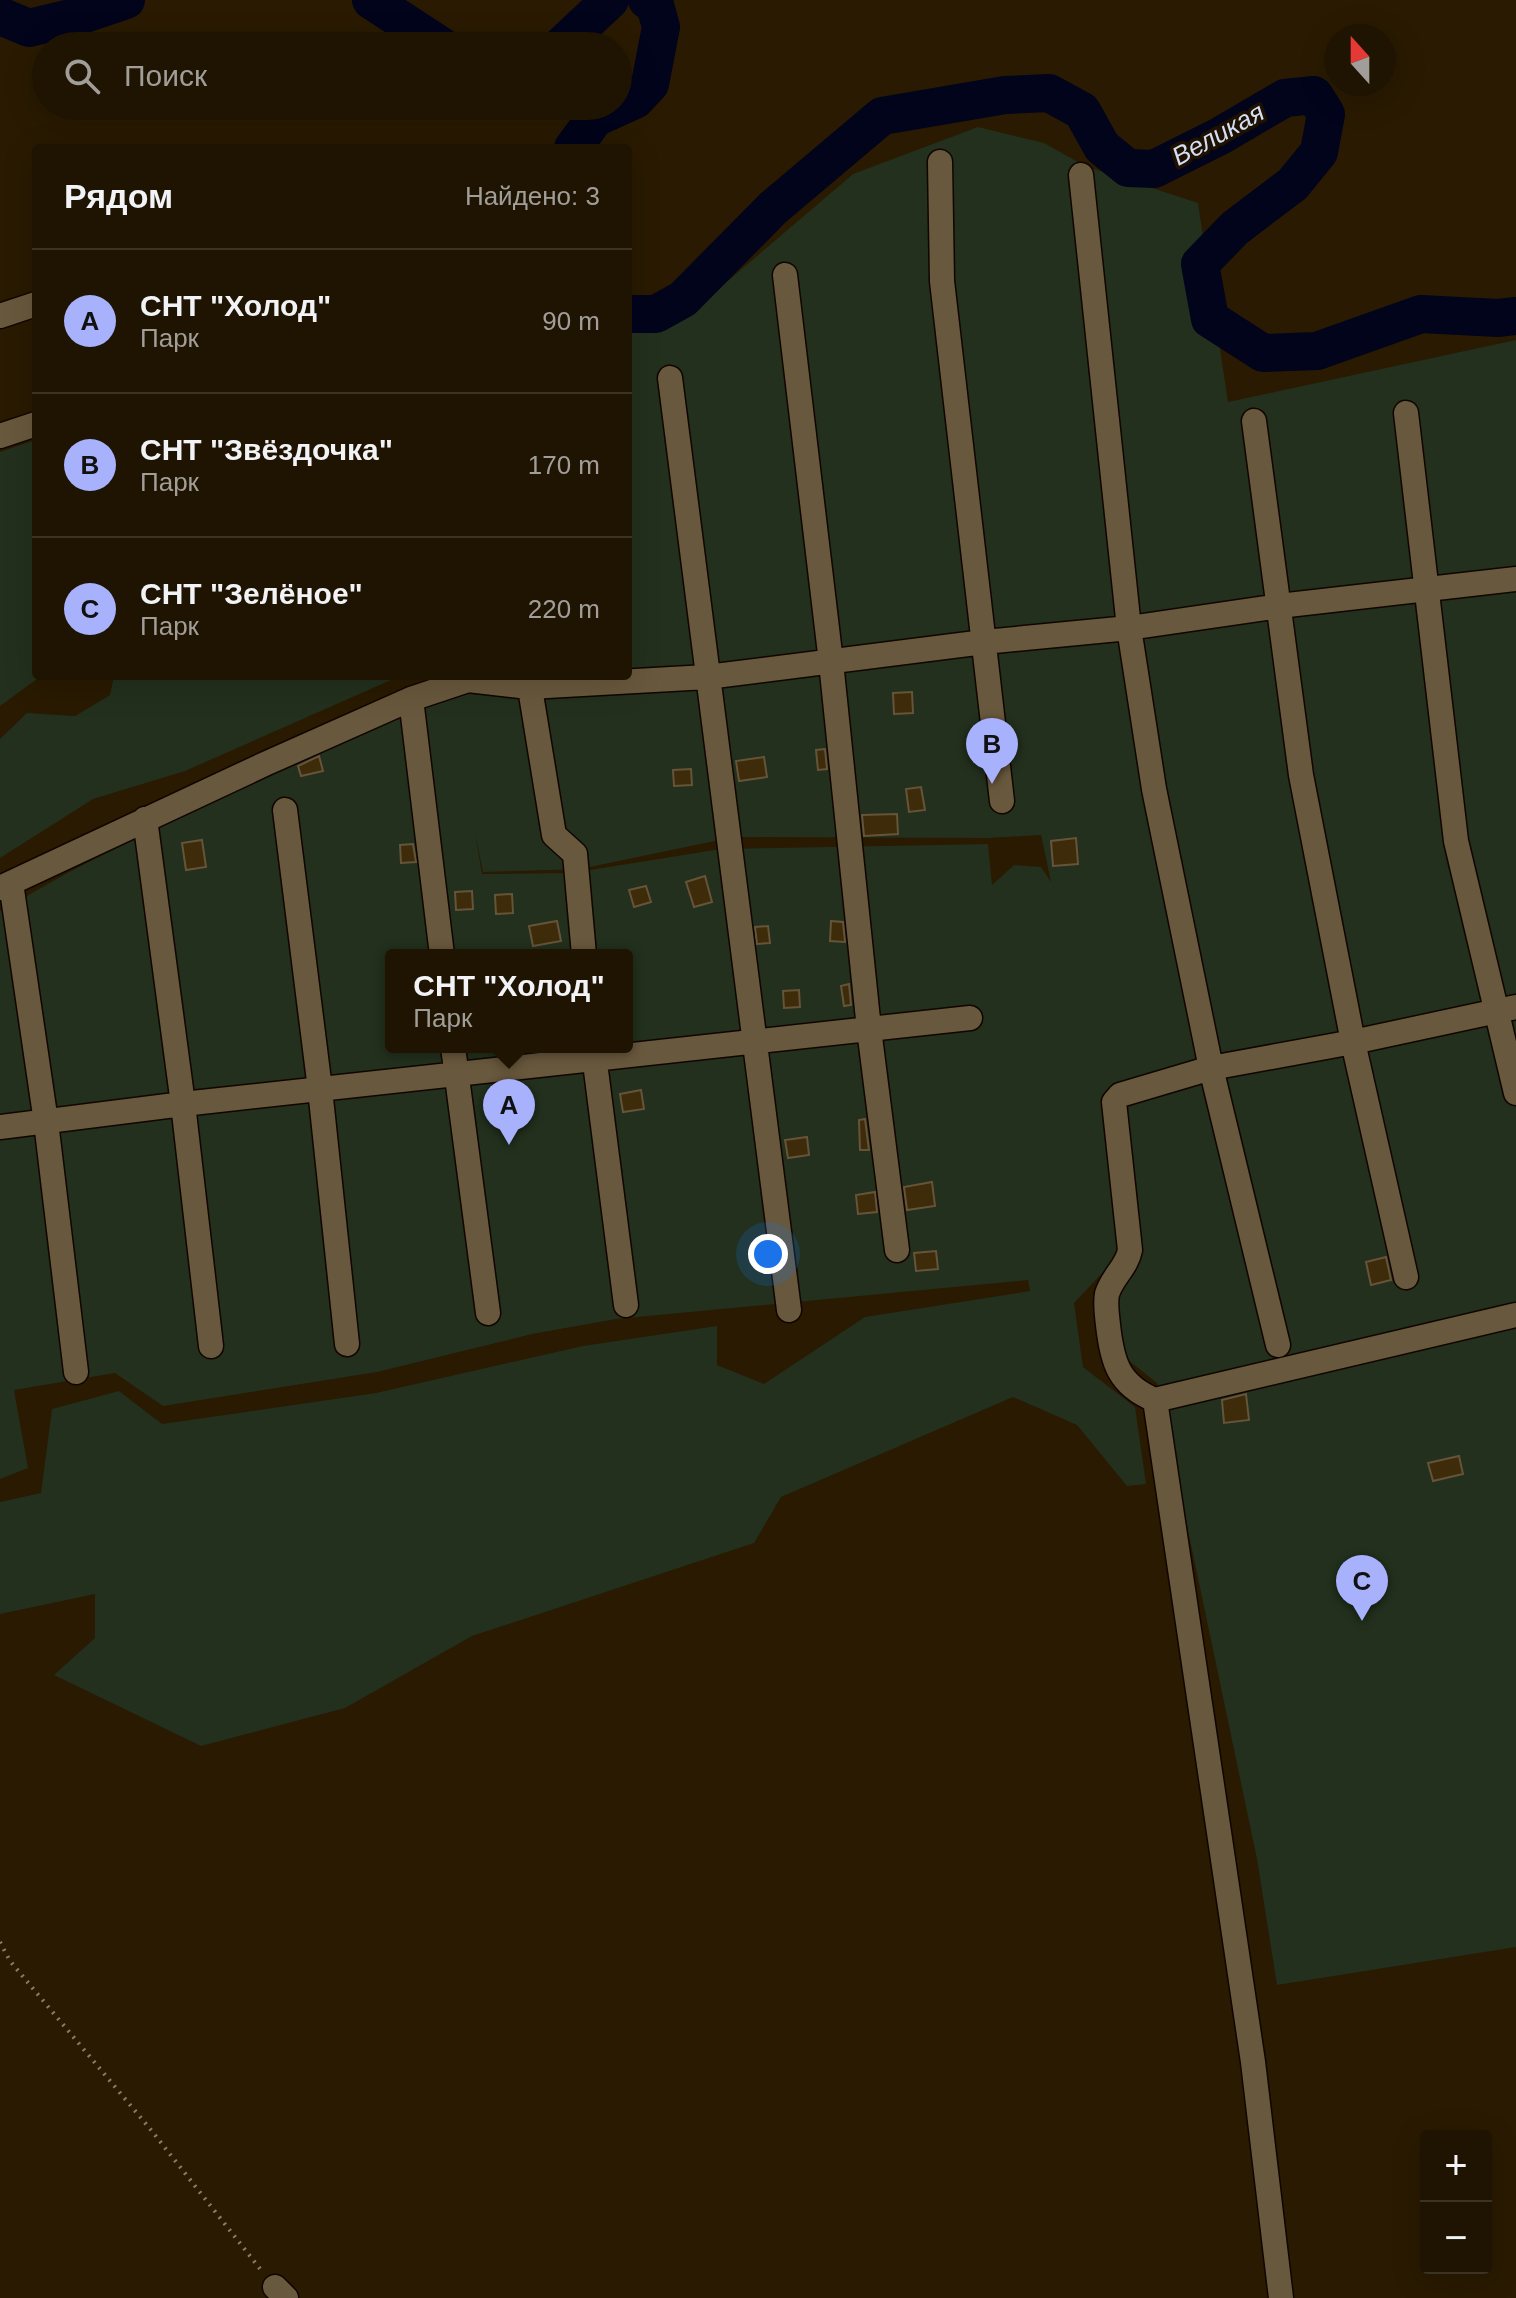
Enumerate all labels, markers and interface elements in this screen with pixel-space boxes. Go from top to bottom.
north arrow [1324,24,1396,96]
search box [32,32,632,120]
icon: search [60,54,104,98]
text: Поиск [124,59,207,92]
water label: Великая [1167,96,1269,172]
text: Рядом [64,177,173,215]
text: Найдено: 3 [465,181,600,211]
text: СНТ "Холод" [140,289,331,322]
text: A [81,306,99,336]
text: 90 m [542,306,600,336]
text: Парк [140,323,199,353]
text: СНТ "Звёздочка" [140,433,393,466]
text: B [81,450,99,480]
text: 170 m [528,450,600,480]
text: Парк [140,467,199,497]
text: СНТ "Зелёное" [140,577,363,610]
text: C [81,594,99,624]
text: 220 m [528,594,600,624]
text: Парк [140,611,199,641]
pin: B [966,718,1018,784]
popup [385,949,633,1053]
text: СНТ "Холод" [413,969,605,1002]
text: Парк [413,1003,472,1033]
pin: A [483,1079,535,1145]
your location [748,1234,788,1274]
pin: C [1336,1555,1388,1621]
map controls [1420,2130,1492,2274]
button: + [1420,2130,1492,2202]
button: − [1420,2202,1492,2274]

